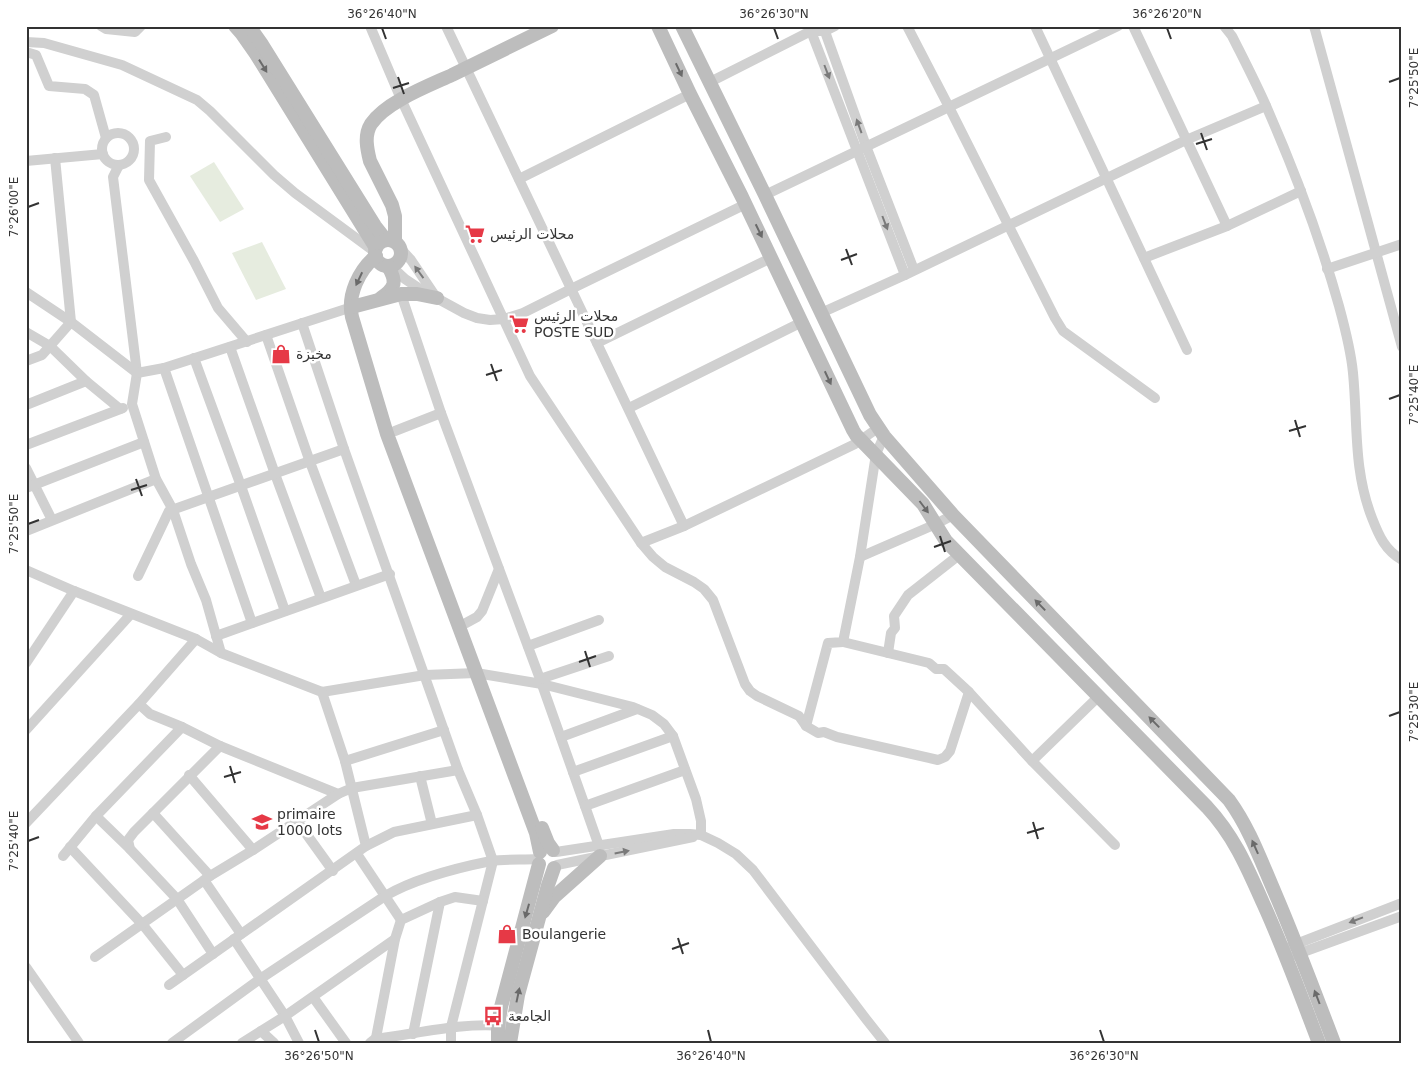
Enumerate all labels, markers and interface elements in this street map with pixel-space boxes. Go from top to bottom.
text: 36°26'40"N [347,7,417,21]
text: 36°26'30"N [739,7,809,21]
text: 36°26'20"N [1132,7,1202,21]
text: 7°25'50"E [1407,48,1421,108]
one-way arrow [258,59,267,72]
one-way arrow [675,63,683,77]
one-way arrow [823,65,831,79]
one-way arrow [855,119,862,134]
text: 7°26'00"E [7,177,21,237]
one-way arrow [882,216,889,231]
supermarket icon: محلات الرئيس [464,223,486,245]
one-way arrow [754,224,763,239]
place label: محلات الرئيس [490,226,574,243]
one-way arrow [414,266,425,279]
one-way arrow [354,272,362,286]
place label: محلات الرئيس POSTE SUD [534,308,618,340]
supermarket icon: محلات الرئيس POSTE SUD [508,313,530,335]
shop icon: مخبزة [270,343,292,365]
place label: مخبزة [296,346,332,363]
text: 7°25'40"E [1407,365,1421,425]
one-way arrow [825,371,833,385]
text: 7°25'50"E [7,494,21,554]
one-way arrow [919,500,930,513]
one-way arrow [1034,599,1046,611]
text: 7°25'30"E [1407,682,1421,742]
one-way arrow [1148,716,1160,728]
place label: primaire 1000 lots [277,806,342,838]
text: 7°25'40"E [7,811,21,871]
school or university icon: primaire 1000 lots [251,811,273,833]
one-way arrow [1251,840,1259,854]
one-way arrow [614,848,629,856]
one-way arrow [523,904,531,919]
one-way arrow [1349,917,1363,925]
shop icon: Boulangerie [496,923,518,945]
place label: Boulangerie [522,926,606,942]
one-way arrow [514,987,522,1002]
one-way arrow [1312,990,1320,1004]
bus stop icon: الجامعة [482,1005,504,1027]
place label: الجامعة [508,1008,551,1024]
text: 36°26'50"N [284,1049,354,1063]
text: 36°26'40"N [676,1049,746,1063]
text: 36°26'30"N [1069,1049,1139,1063]

